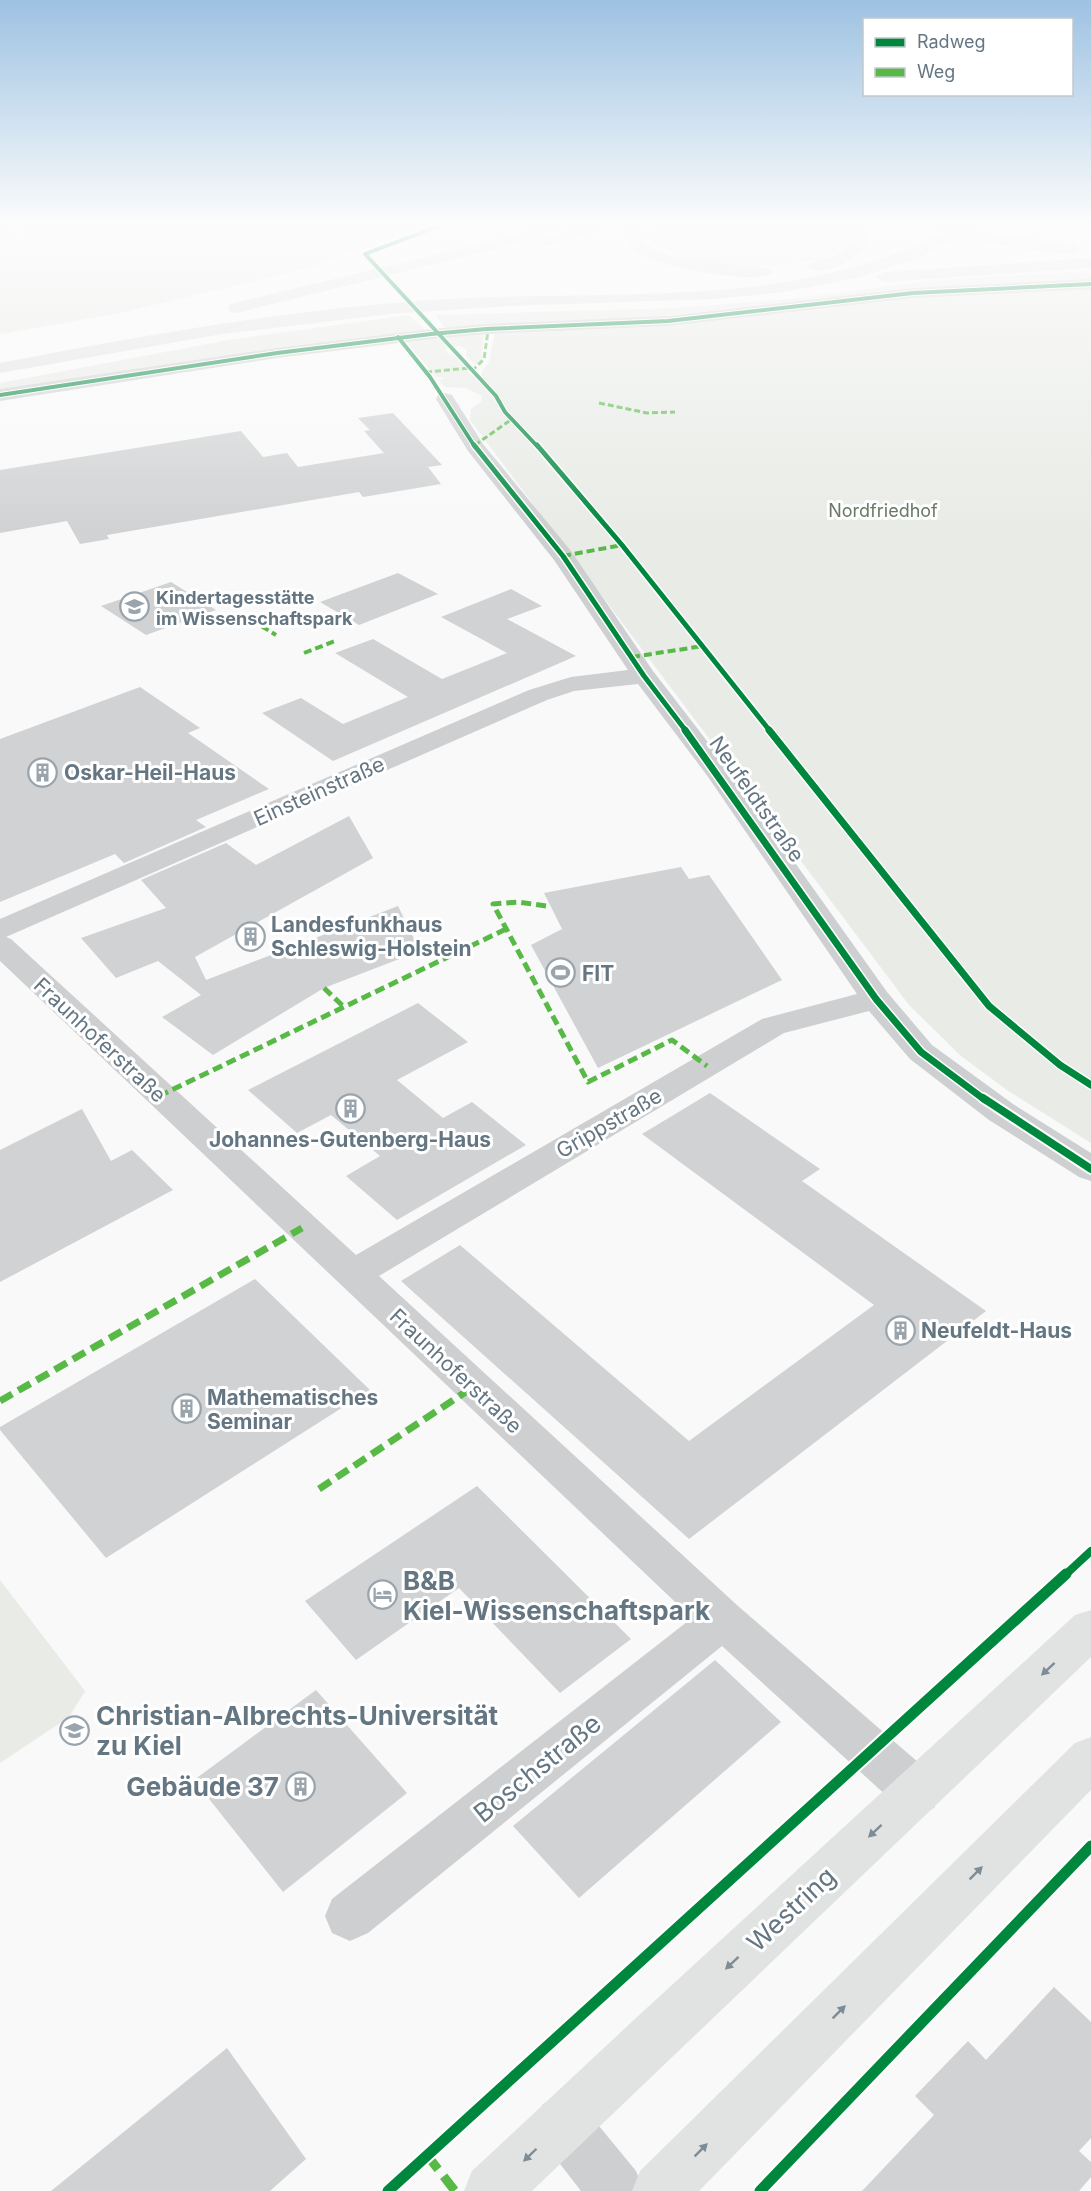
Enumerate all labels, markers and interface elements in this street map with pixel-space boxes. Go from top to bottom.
legend [863,18,1073,96]
text: Radweg [917,31,986,52]
text: Weg [917,61,955,82]
park label: Nordfriedhof [828,500,938,521]
place label: Kindertagesstätte im Wissenschaftspark [156,587,353,629]
school or university icon: Kindertagesstätte im Wissenschaftspark [119,591,151,623]
street label: Neufeldtstraße [704,731,810,867]
street label: Einsteinstraße [250,751,388,831]
building icon: Oskar-Heil-Haus [27,756,59,788]
place label: Oskar-Heil-Haus [64,760,236,785]
place label: Landesfunkhaus Schleswig-Holstein [271,912,472,961]
building icon: Landesfunkhaus Schleswig-Holstein [234,920,266,952]
sports icon: FIT [545,957,577,989]
place label: FIT [582,961,614,986]
street label: Fraunhoferstraße [29,972,171,1108]
street label: Grippstraße [552,1083,666,1163]
building icon: Johannes-Gutenberg-Haus [334,1092,366,1124]
place label: Johannes-Gutenberg-Haus [209,1127,491,1152]
street label: Fraunhoferstraße [385,1303,527,1439]
building icon: Neufeldt-Haus [884,1314,916,1346]
place label: Neufeldt-Haus [921,1318,1072,1343]
place label: Mathematisches Seminar [207,1385,378,1434]
building icon: Mathematisches Seminar [170,1393,202,1425]
place label: B&B Kiel-Wissenschaftspark [403,1565,710,1626]
hotel icon: B&B Kiel-Wissenschaftspark [366,1579,398,1611]
one-way arrow [1041,1662,1056,1676]
place label: Christian-Albrechts-Universität zu Kiel [96,1700,499,1761]
street label: Boschstraße [467,1707,607,1829]
school or university icon: Christian-Albrechts-Universität zu Kiel [59,1714,91,1746]
building icon: Gebäude 37 [284,1770,316,1802]
place label: Gebäude 37 [126,1771,279,1802]
one-way arrow [869,1823,883,1837]
street label: Westring [740,1860,842,1958]
one-way arrow [969,1867,983,1881]
one-way arrow [725,1956,740,1970]
one-way arrow [832,2005,846,2019]
one-way arrow [694,2143,708,2157]
one-way arrow [522,2148,537,2162]

